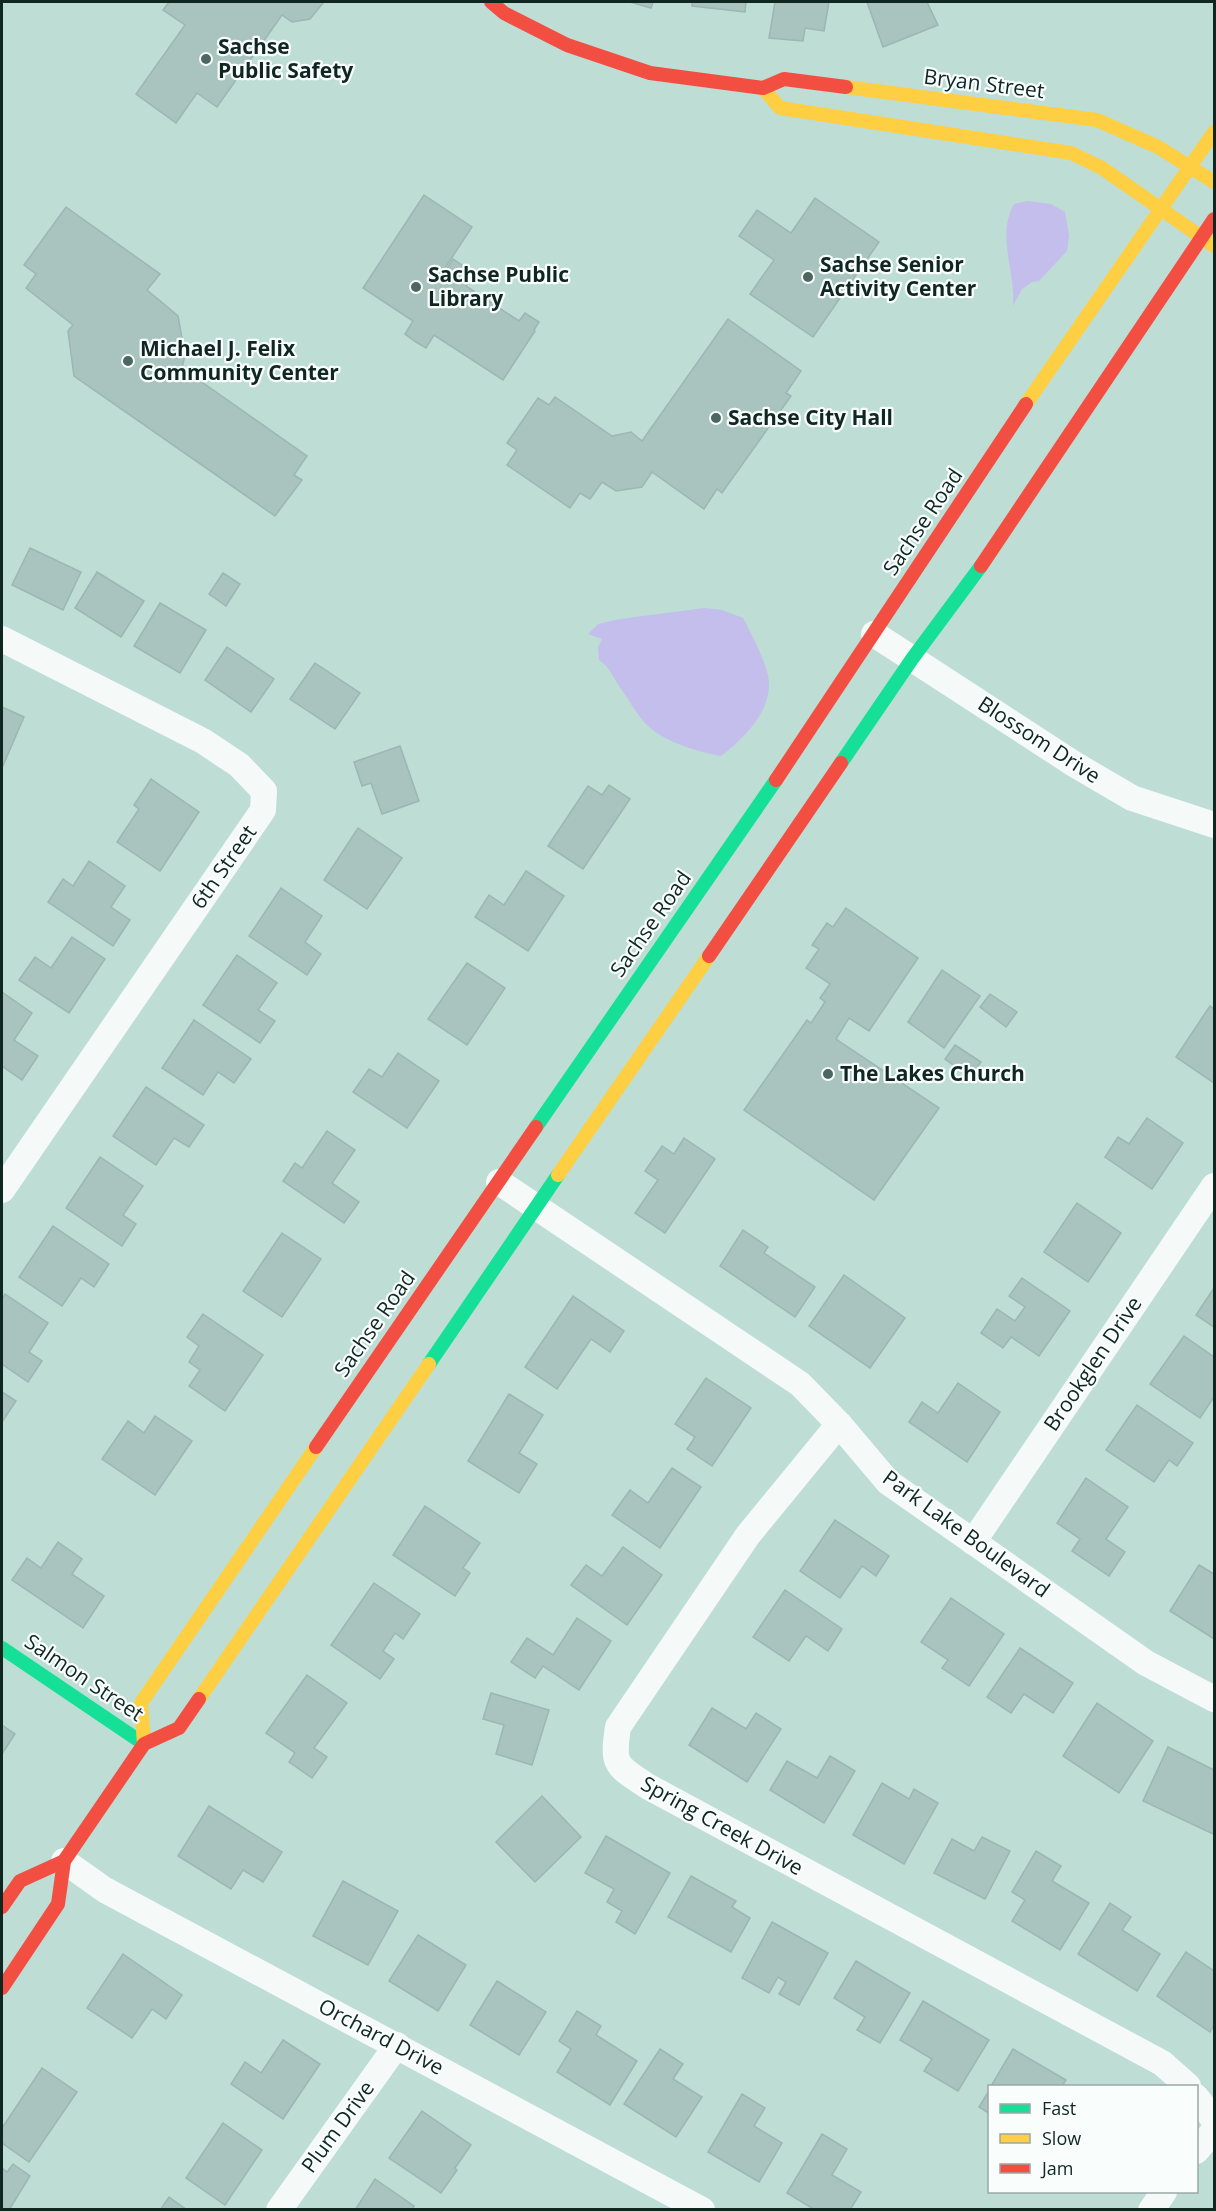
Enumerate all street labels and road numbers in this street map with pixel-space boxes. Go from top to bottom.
street label: Bryan Street [922,62,1046,104]
street label: Sachse Road [876,462,968,580]
street label: Blossom Drive [973,689,1106,789]
street label: 6th Street [184,819,262,914]
street label: Sachse Road [603,865,697,982]
street label: Sachse Road [327,1265,421,1382]
street label: Brookglen Drive [1037,1291,1148,1436]
street label: Park Lake Boulevard [877,1463,1056,1603]
street label: Salmon Street [20,1627,149,1727]
street label: Spring Creek Drive [636,1769,809,1881]
street label: Orchard Drive [314,1991,449,2081]
street label: Plum Drive [294,2075,380,2178]

